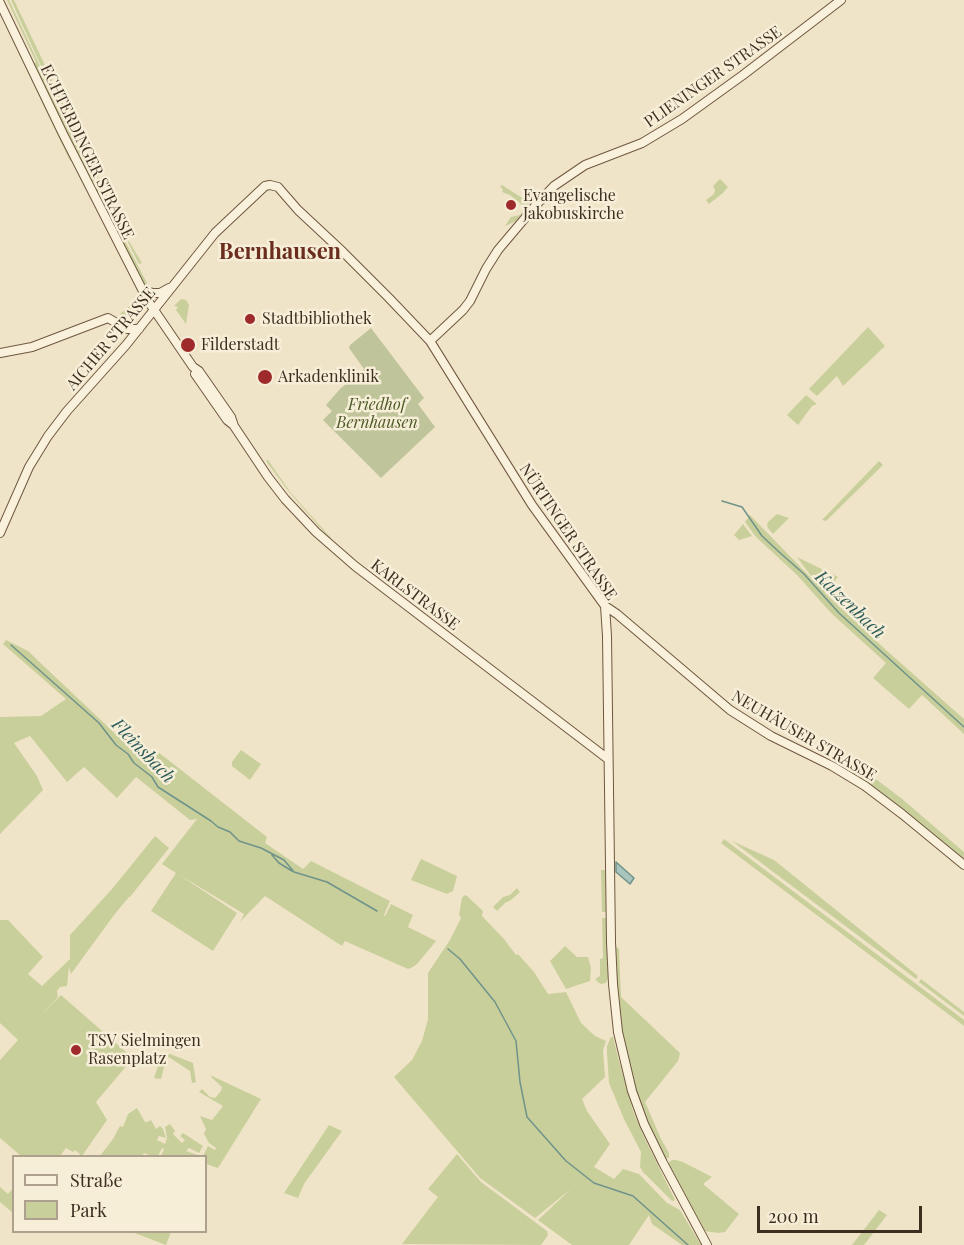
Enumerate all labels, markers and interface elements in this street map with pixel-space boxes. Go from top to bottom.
street label: PLIENINGER STRASSE [641,22,785,132]
street label: ECHTERDINGER STRASSE [36,61,138,243]
place label: Evangelische Jakobuskirche [523,186,624,224]
marker: Evangelische Jakobuskirche [504,198,518,212]
district label: Bernhausen [219,239,341,265]
street label: AICHER STRASSE [62,284,160,394]
place label: Stadtbibliothek [262,309,372,329]
marker: Stadtbibliothek [243,312,257,326]
place label: Filderstadt [201,335,279,355]
marker: Filderstadt [179,336,197,354]
place label: Arkadenklinik [278,367,379,387]
marker: Arkadenklinik [256,368,274,386]
park label: Friedhof Bernhausen [336,395,418,433]
street label: NÜRTINGER STRASSE [515,460,621,604]
street label: KARLSTRASSE [367,555,463,635]
water label: Katzenbach [810,566,890,644]
street label: NEUHÄUSER STRASSE [728,687,880,785]
water label: Fleinsbach [107,714,179,788]
place label: TSV Sielmingen Rasenplatz [88,1031,201,1069]
marker: TSV Sielmingen Rasenplatz [69,1043,83,1057]
legend [12,1155,207,1233]
text: Straße [70,1168,123,1192]
scale bar [760,1194,925,1232]
text: Park [70,1198,107,1222]
text: 200 m [768,1204,819,1228]

